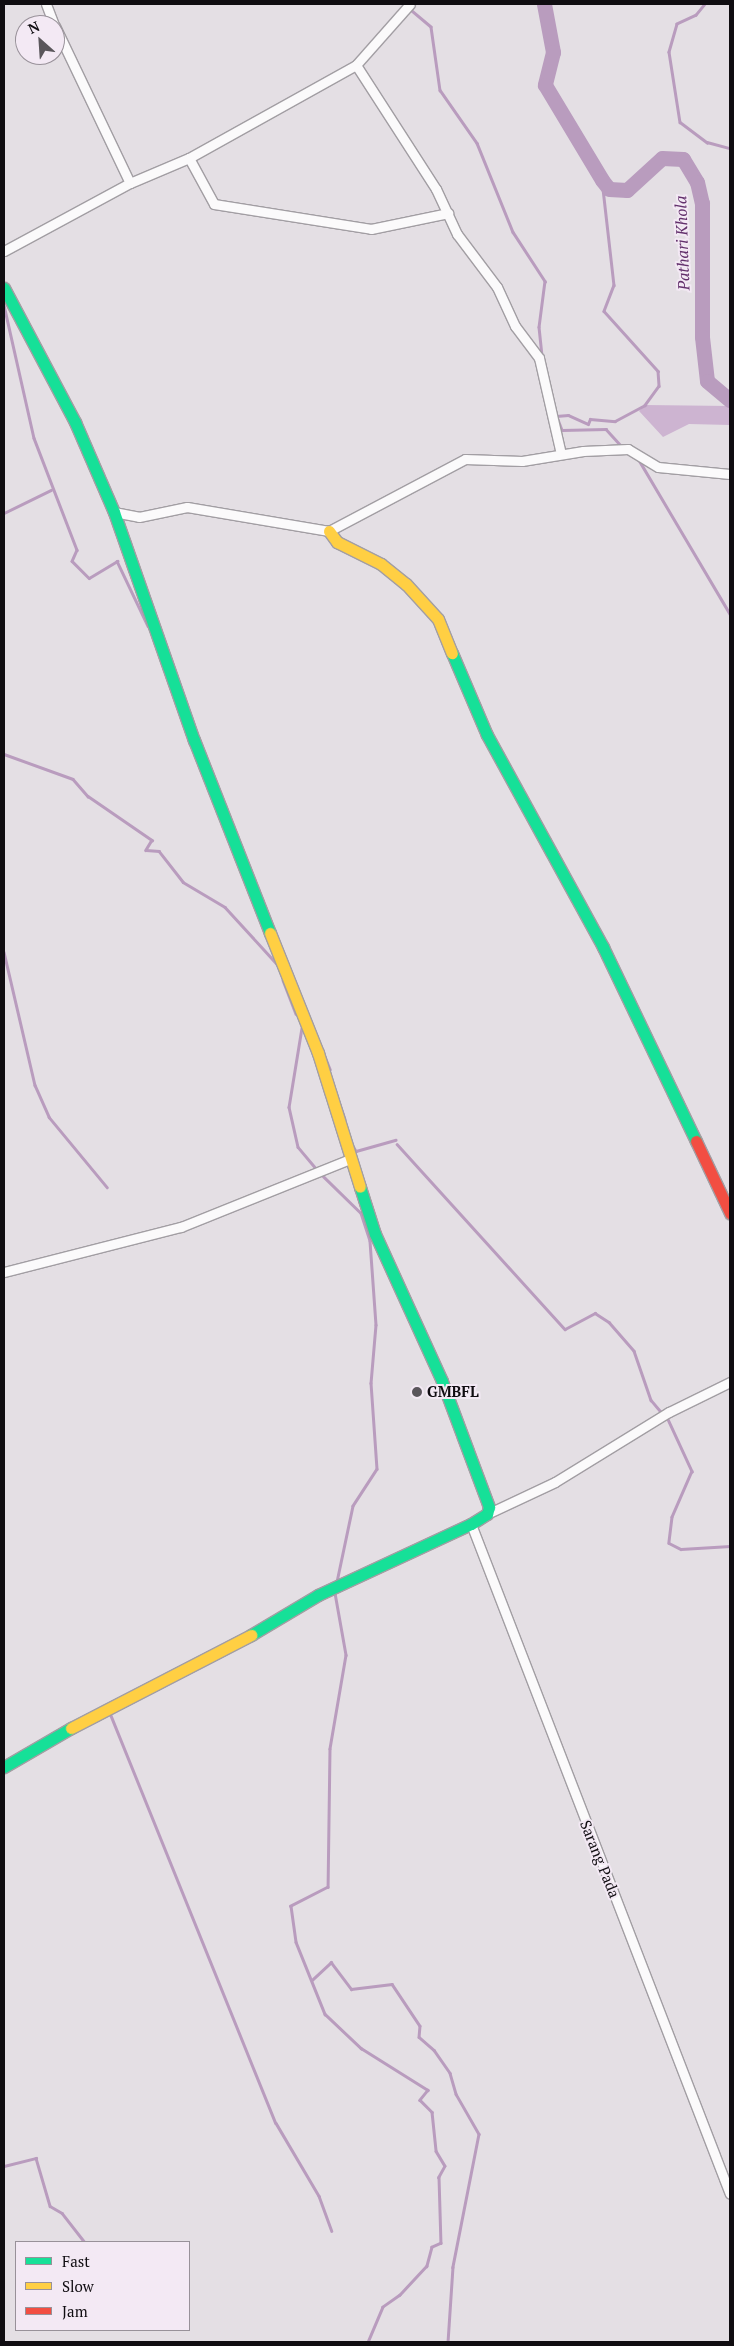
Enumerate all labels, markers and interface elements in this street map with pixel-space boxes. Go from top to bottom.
north arrow [15,15,65,65]
text: N [25,16,43,38]
water label: Pathari Khola [671,195,693,291]
place label: GMBFL [427,1383,479,1401]
marker: GMBFL [411,1386,423,1398]
street label: Sarang Pada [576,1818,624,1900]
legend [15,2241,190,2331]
text: Fast [62,2251,90,2271]
text: Slow [62,2276,94,2296]
text: Jam [62,2301,88,2321]

